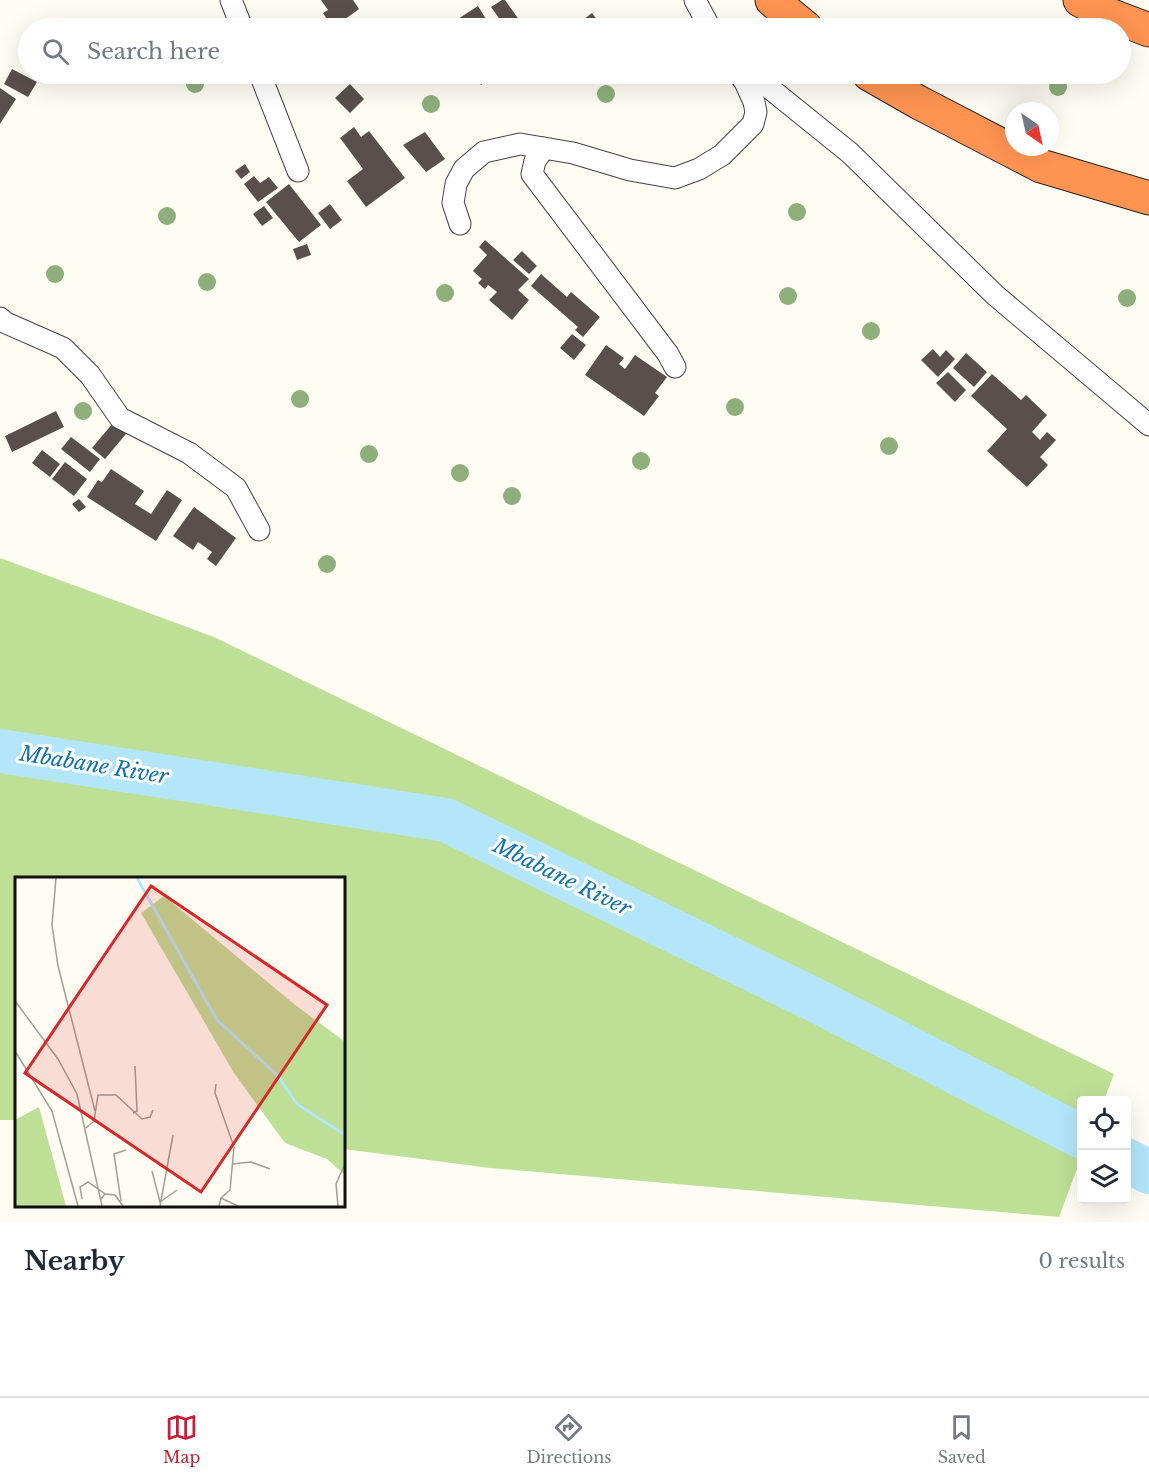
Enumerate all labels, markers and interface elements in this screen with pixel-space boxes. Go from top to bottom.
search box [18,18,1131,84]
icon: search [39,35,72,68]
text: Search here [87,38,220,65]
north arrow [1005,102,1059,156]
water label: Mbabane River [17,740,171,790]
water label: Mbabane River [488,832,636,922]
inset map [15,877,345,1207]
map controls [1077,1096,1131,1204]
button: locate [1077,1096,1131,1150]
button: layers [1077,1150,1131,1204]
text: Nearby [24,1245,125,1277]
text: 0 results [1039,1249,1125,1273]
tab: Map [163,1411,200,1467]
tab: Directions [526,1411,611,1467]
tab: Saved [938,1411,986,1467]

